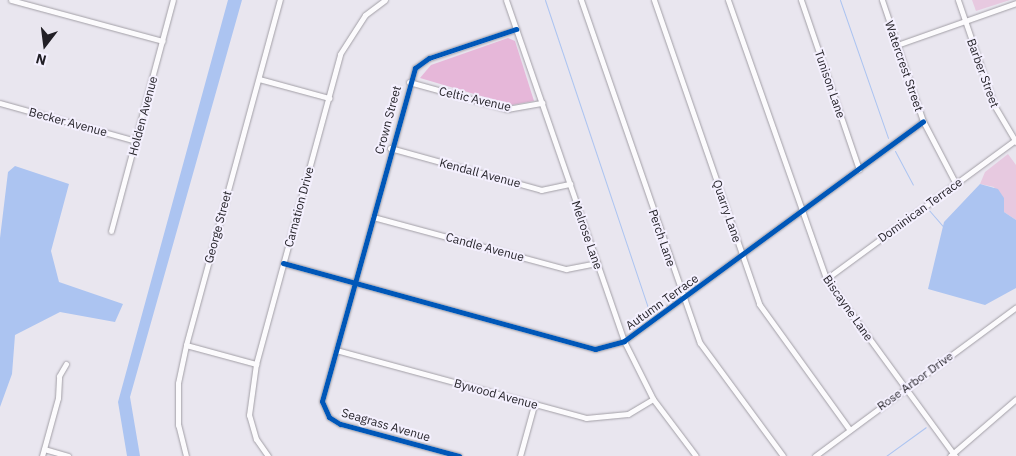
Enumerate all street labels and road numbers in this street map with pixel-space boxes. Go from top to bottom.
street label: Watercrest Street [882,19,926,113]
street label: Barber Street [964,37,1002,109]
street label: Tunison Lane [812,48,848,120]
street label: Holden Avenue [125,75,161,157]
street label: Crown Street [372,84,404,156]
street label: Celtic Avenue [438,84,512,114]
street label: Becker Avenue [27,105,109,139]
street label: Kendall Avenue [438,155,522,191]
street label: Carnation Drive [281,165,317,249]
street label: Dominican Terrace [875,175,965,245]
street label: Quarry Lane [710,178,744,244]
street label: George Street [201,189,235,265]
street label: Melrose Lane [569,199,605,271]
street label: Perch Lane [646,208,678,268]
street label: Candle Avenue [444,230,526,264]
street label: Autumn Terrace [623,271,701,333]
street label: Biscayne Lane [820,272,876,344]
street label: Rose Arbor Drive [874,349,956,413]
street label: Bywood Avenue [453,376,539,412]
street label: Seagrass Avenue [340,405,432,445]

